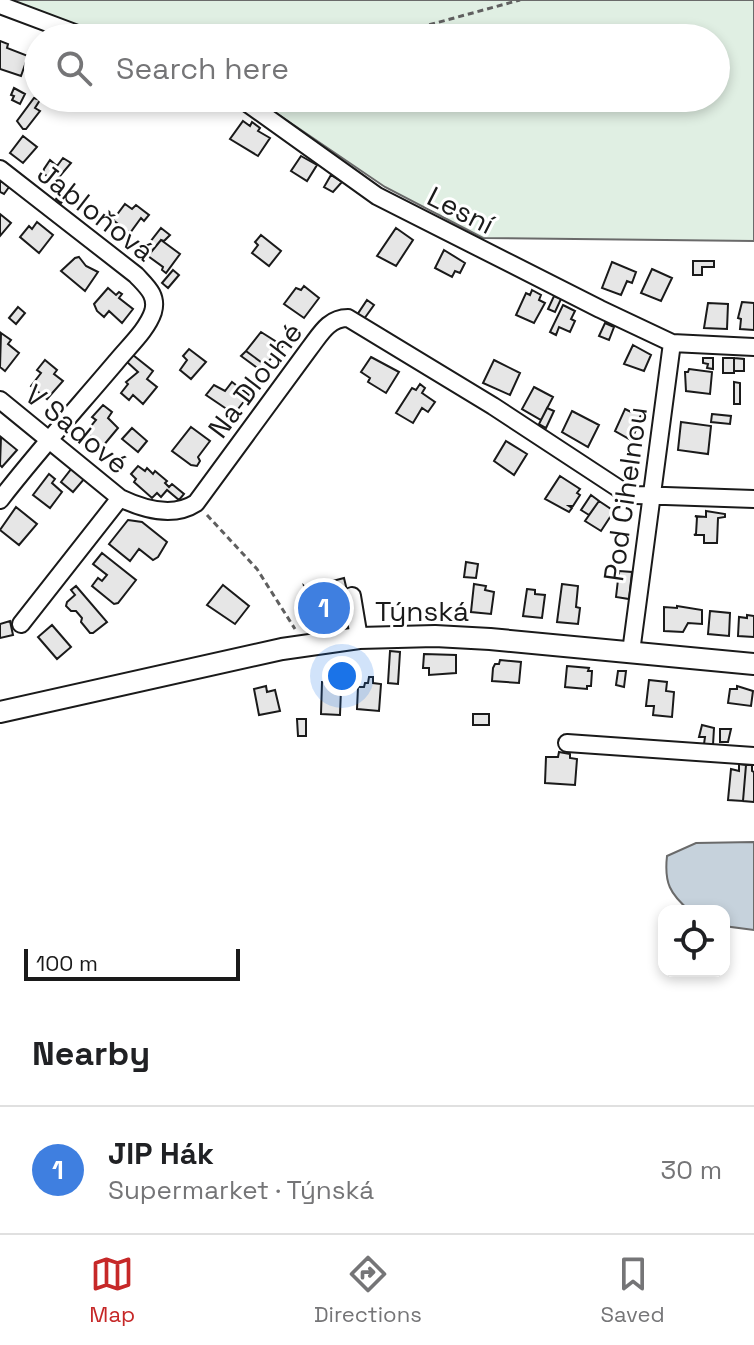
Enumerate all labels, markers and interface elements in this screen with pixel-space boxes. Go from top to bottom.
search box [24,24,730,112]
icon: search [52,46,96,90]
text: Search here [116,49,289,88]
street label: Jabloňová [30,155,162,269]
street label: Lesní [421,178,501,242]
street label: Na Dlouhé [200,315,310,445]
street label: V Sadové [18,376,136,482]
street label: Pod Cihelnou [595,404,655,584]
pin: 1 [298,578,350,638]
street label: Týnská [375,593,469,629]
your location [322,656,362,696]
map controls [658,905,730,977]
button: locate [658,905,730,977]
scale bar [24,945,240,981]
text: 100 m [36,949,98,977]
text: Nearby [32,1032,150,1075]
text: JIP Hák [108,1134,214,1173]
text: 1 [52,1153,64,1187]
text: 30 m [661,1153,722,1187]
text: Supermarket · Týnská [108,1173,374,1207]
tab: Map [89,1252,135,1328]
tab: Directions [314,1252,422,1328]
tab: Saved [600,1252,665,1328]

